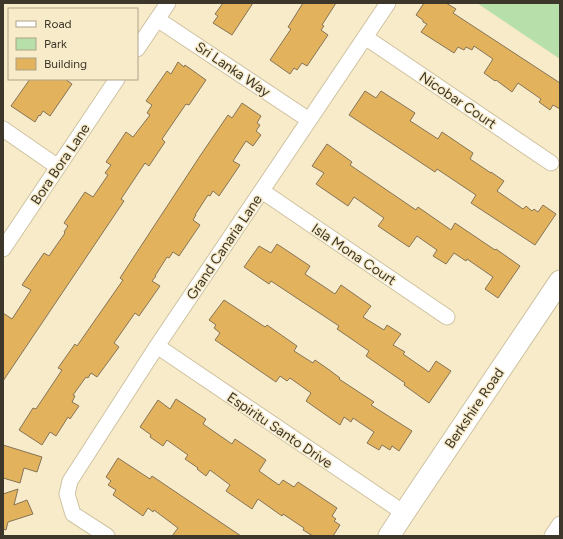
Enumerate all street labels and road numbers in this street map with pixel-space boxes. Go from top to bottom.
street label: Sri Lanka Way [192,38,274,101]
street label: Nicobar Court [416,68,500,132]
street label: Bora Bora Lane [27,120,94,208]
street label: Grand Canaria Lane [183,191,266,303]
street label: Isla Mona Court [308,220,399,289]
street label: Berkshire Road [441,365,508,452]
street label: Espiritu Santo Drive [224,389,336,472]

